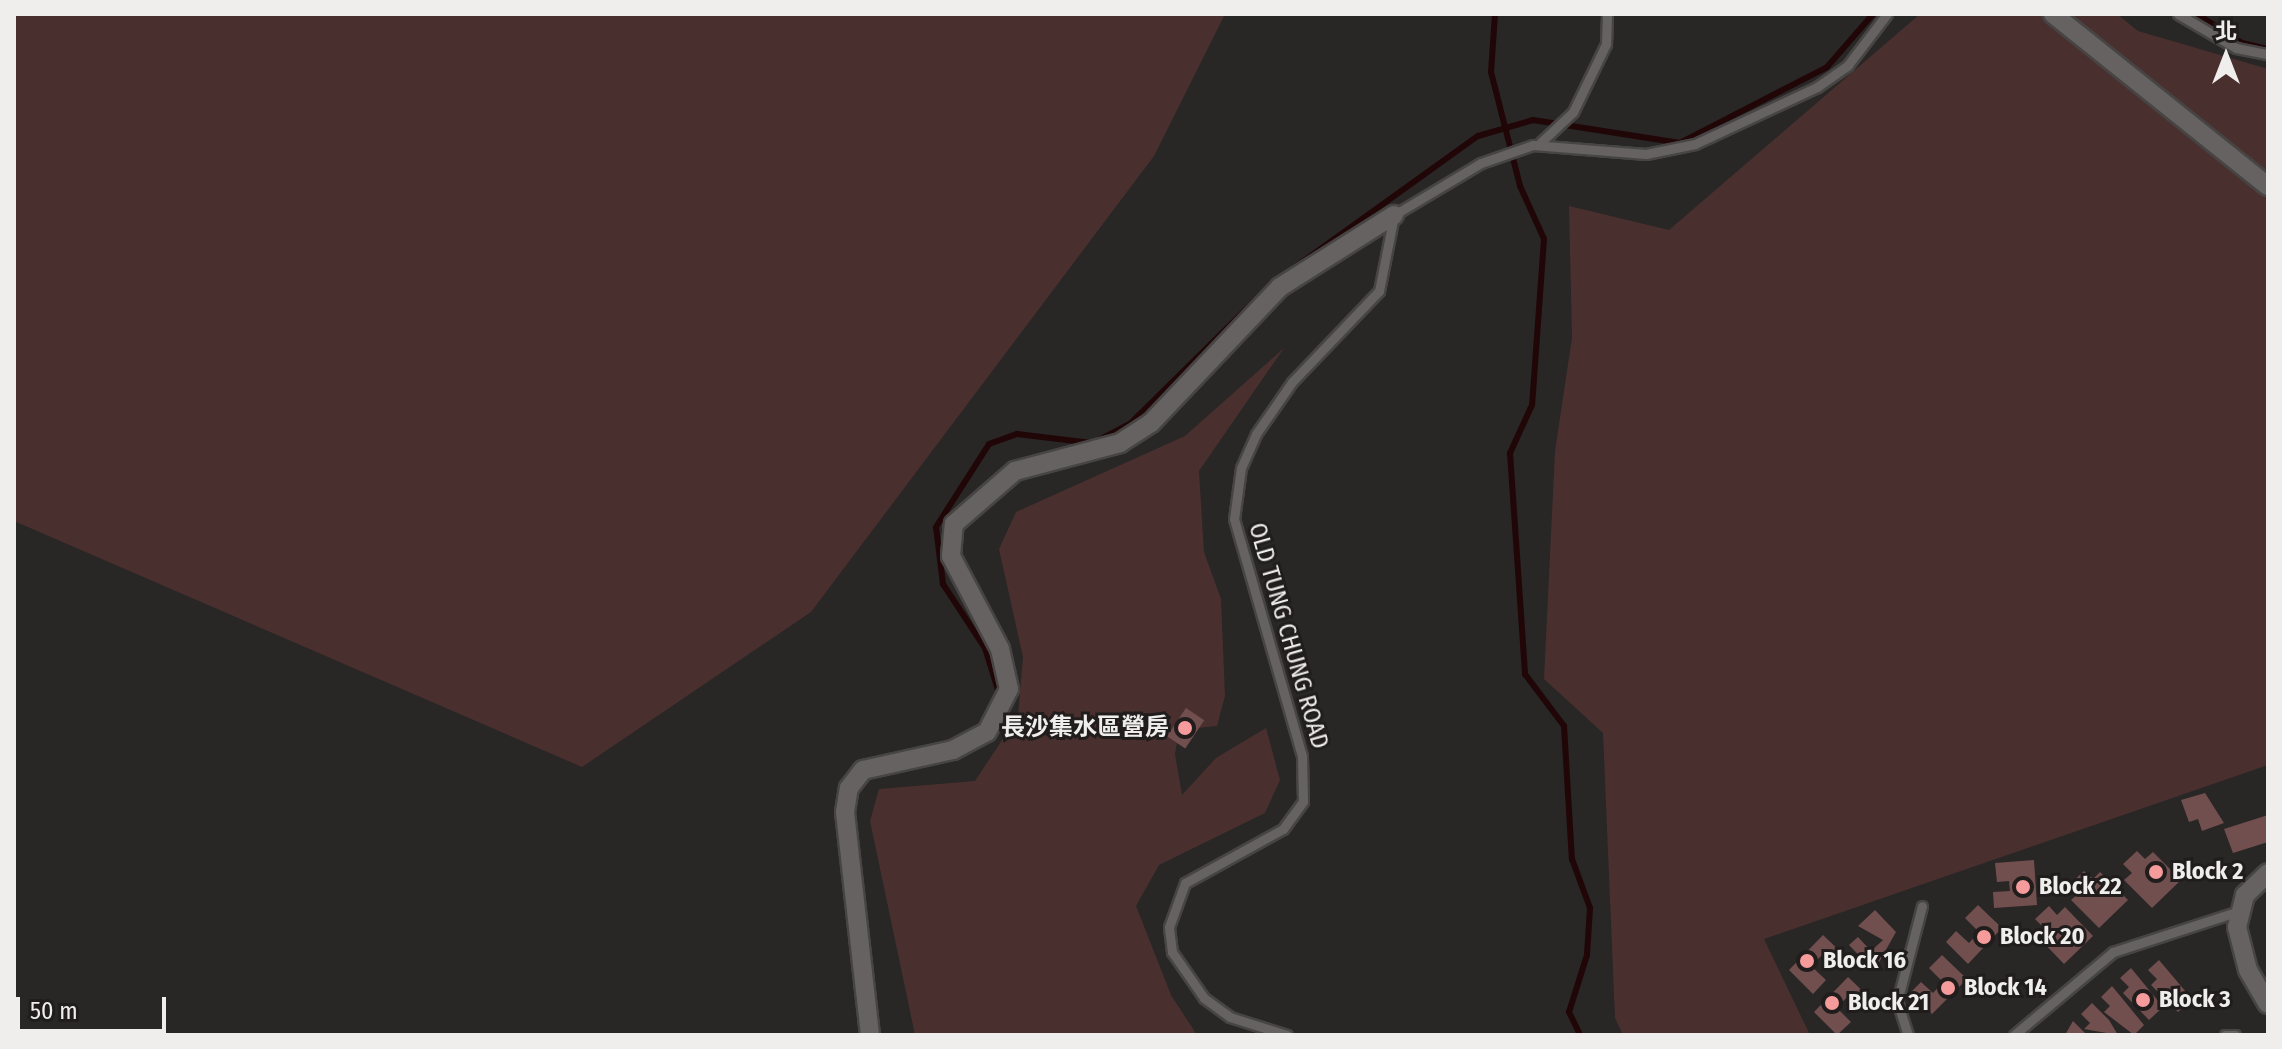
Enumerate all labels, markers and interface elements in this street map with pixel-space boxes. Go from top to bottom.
north arrow [2186,16,2266,96]
text: 北 [2215,18,2237,45]
street label: OLD TUNG CHUNG ROAD [1242,520,1334,752]
place label: 長沙集水區營房 [1001,714,1169,742]
marker: 長沙集水區營房 [1176,719,1194,737]
place label: Block 2 [2172,858,2243,886]
marker: Block 2 [2147,863,2165,881]
place label: Block 22 [2039,873,2122,901]
marker: Block 22 [2014,878,2032,896]
place label: Block 20 [2000,923,2085,951]
marker: Block 20 [1975,928,1993,946]
place label: Block 16 [1823,947,1906,975]
marker: Block 16 [1798,952,1816,970]
place label: Block 14 [1964,974,2047,1002]
marker: Block 14 [1939,979,1957,997]
scale bar [20,981,170,1031]
place label: Block 3 [2159,986,2231,1014]
place label: Block 21 [1848,989,1929,1017]
marker: Block 3 [2134,991,2152,1009]
marker: Block 21 [1823,994,1841,1012]
text: 50 m [30,997,78,1025]

